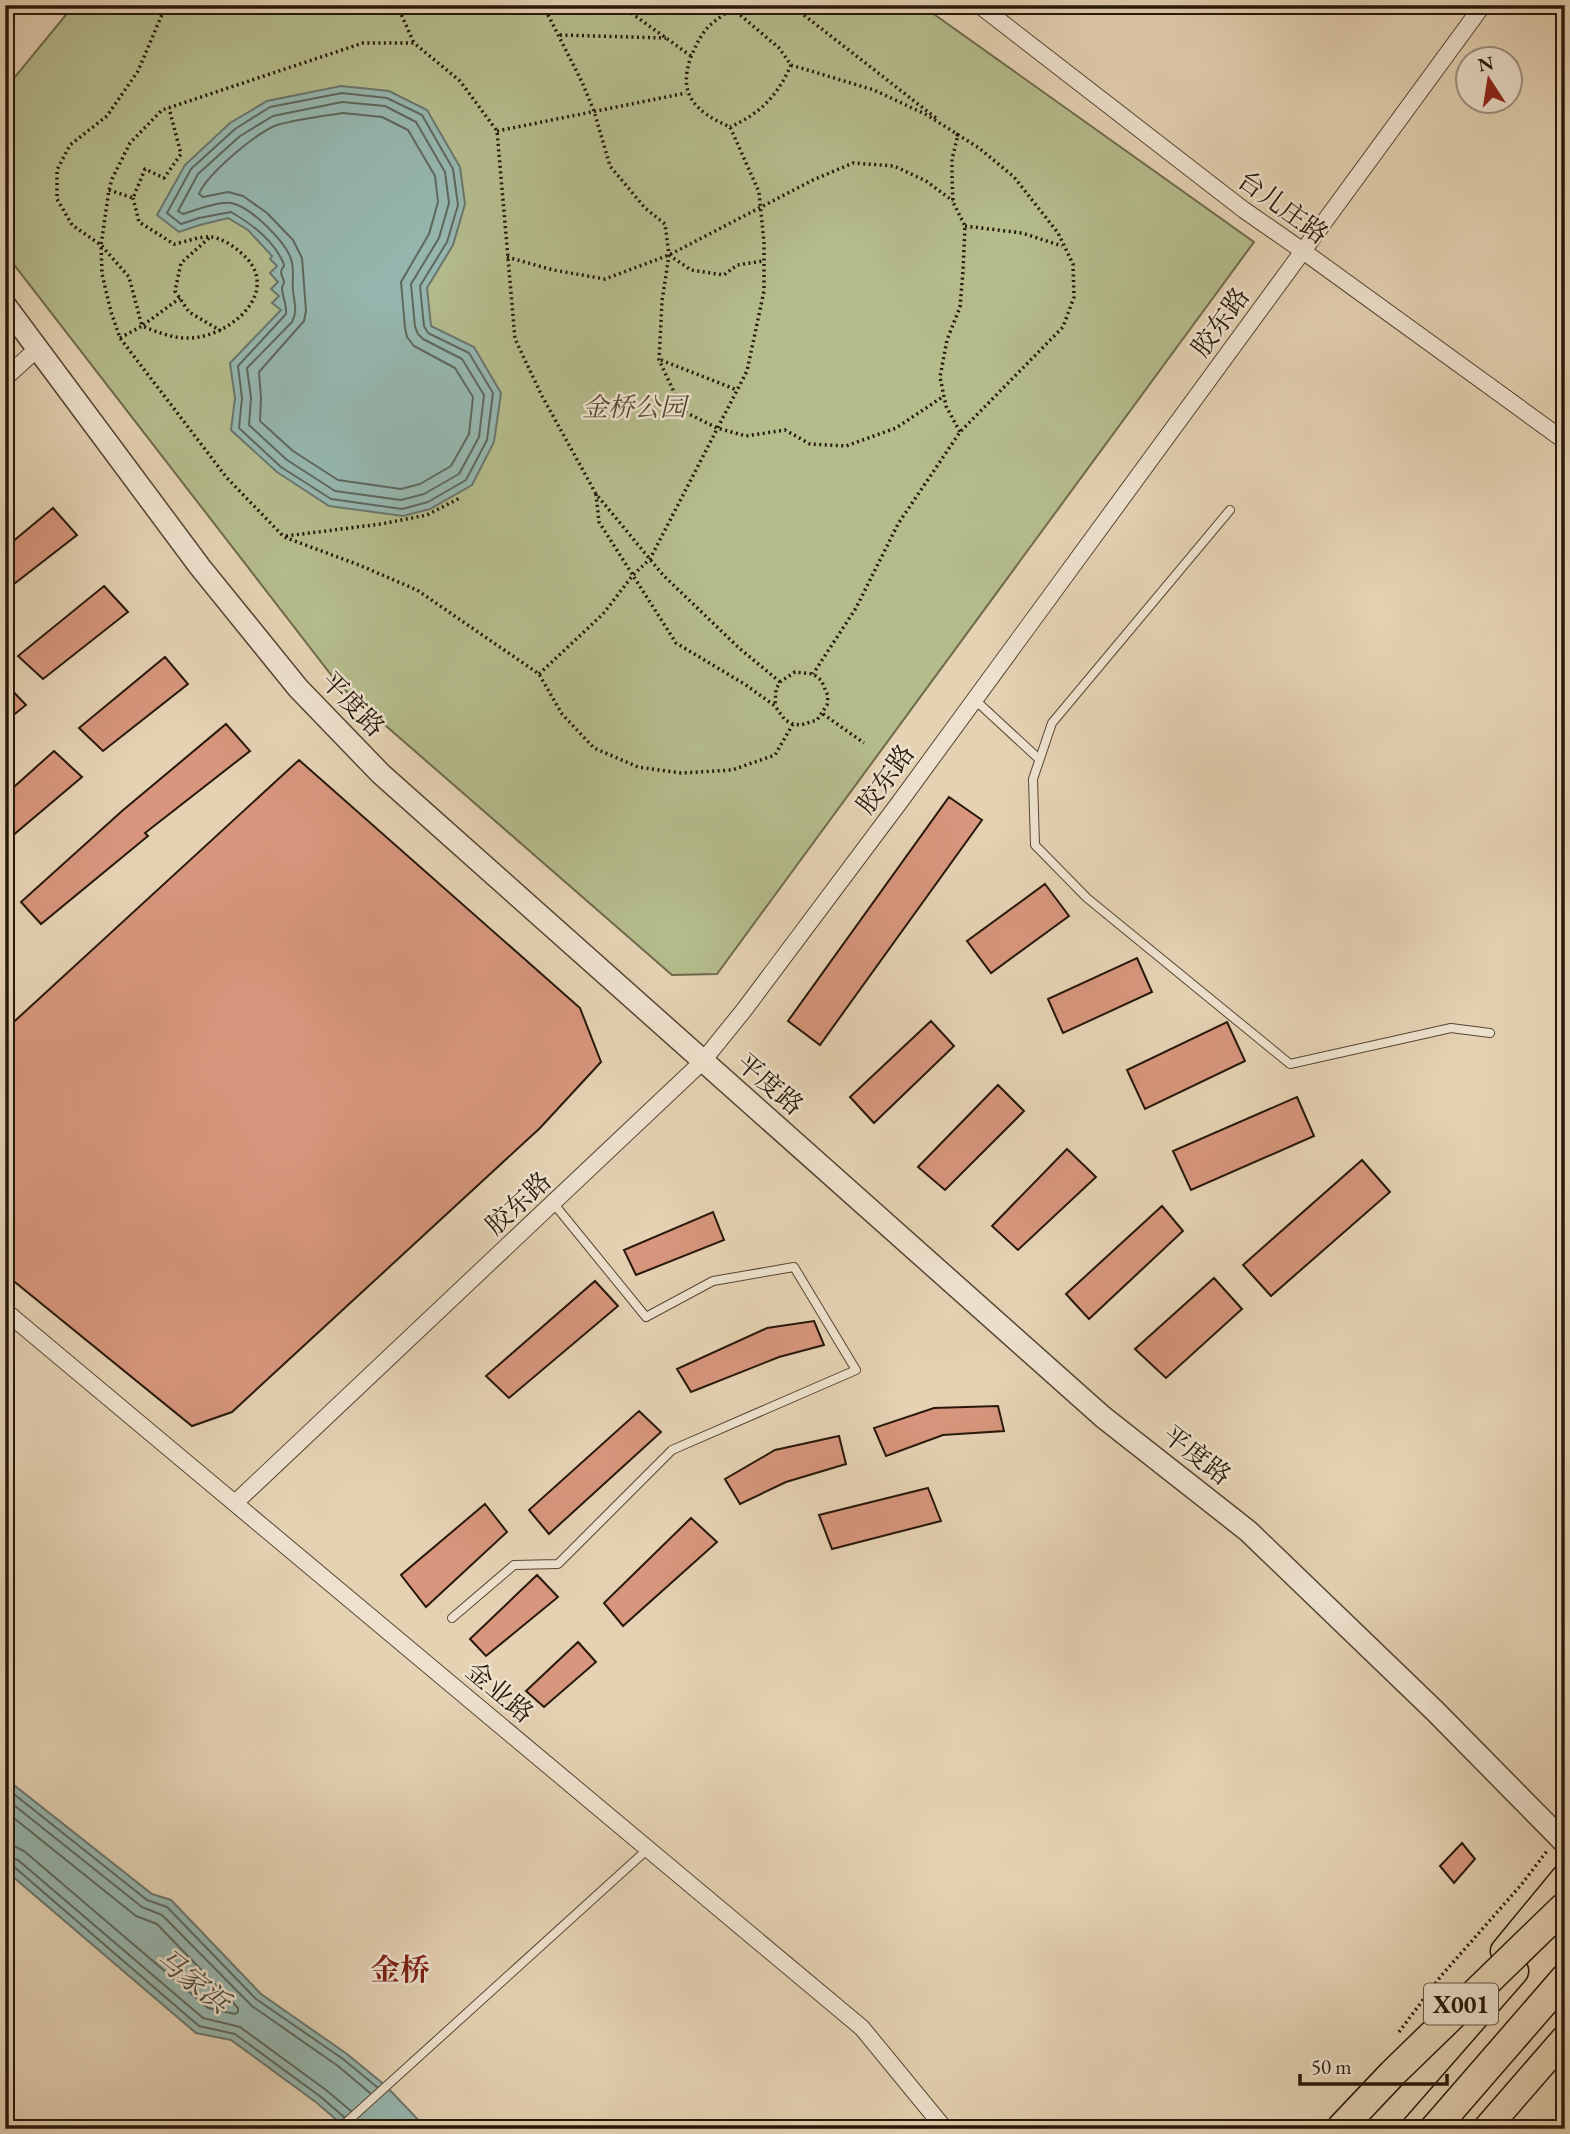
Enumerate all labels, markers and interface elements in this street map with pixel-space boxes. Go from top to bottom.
north arrow [1454,46,1524,116]
text: N [1475,50,1496,78]
street label: 台儿庄路 [1231,163,1335,251]
street label: 胶东路 [1183,280,1257,364]
park label: 金桥公园 [582,390,690,424]
street label: 平度路 [314,664,392,744]
street label: 胶东路 [848,737,922,821]
street label: 平度路 [729,1046,811,1122]
street label: 胶东路 [478,1164,558,1242]
street label: 平度路 [1156,1418,1238,1492]
street label: 金业路 [459,1654,541,1730]
water label: 马家浜 [149,1940,239,2021]
district label: 金桥 [370,1950,430,1989]
road number: X001 [1424,1983,1498,2024]
scale bar [1300,2043,1448,2087]
text: 50 m [1311,2053,1352,2080]

